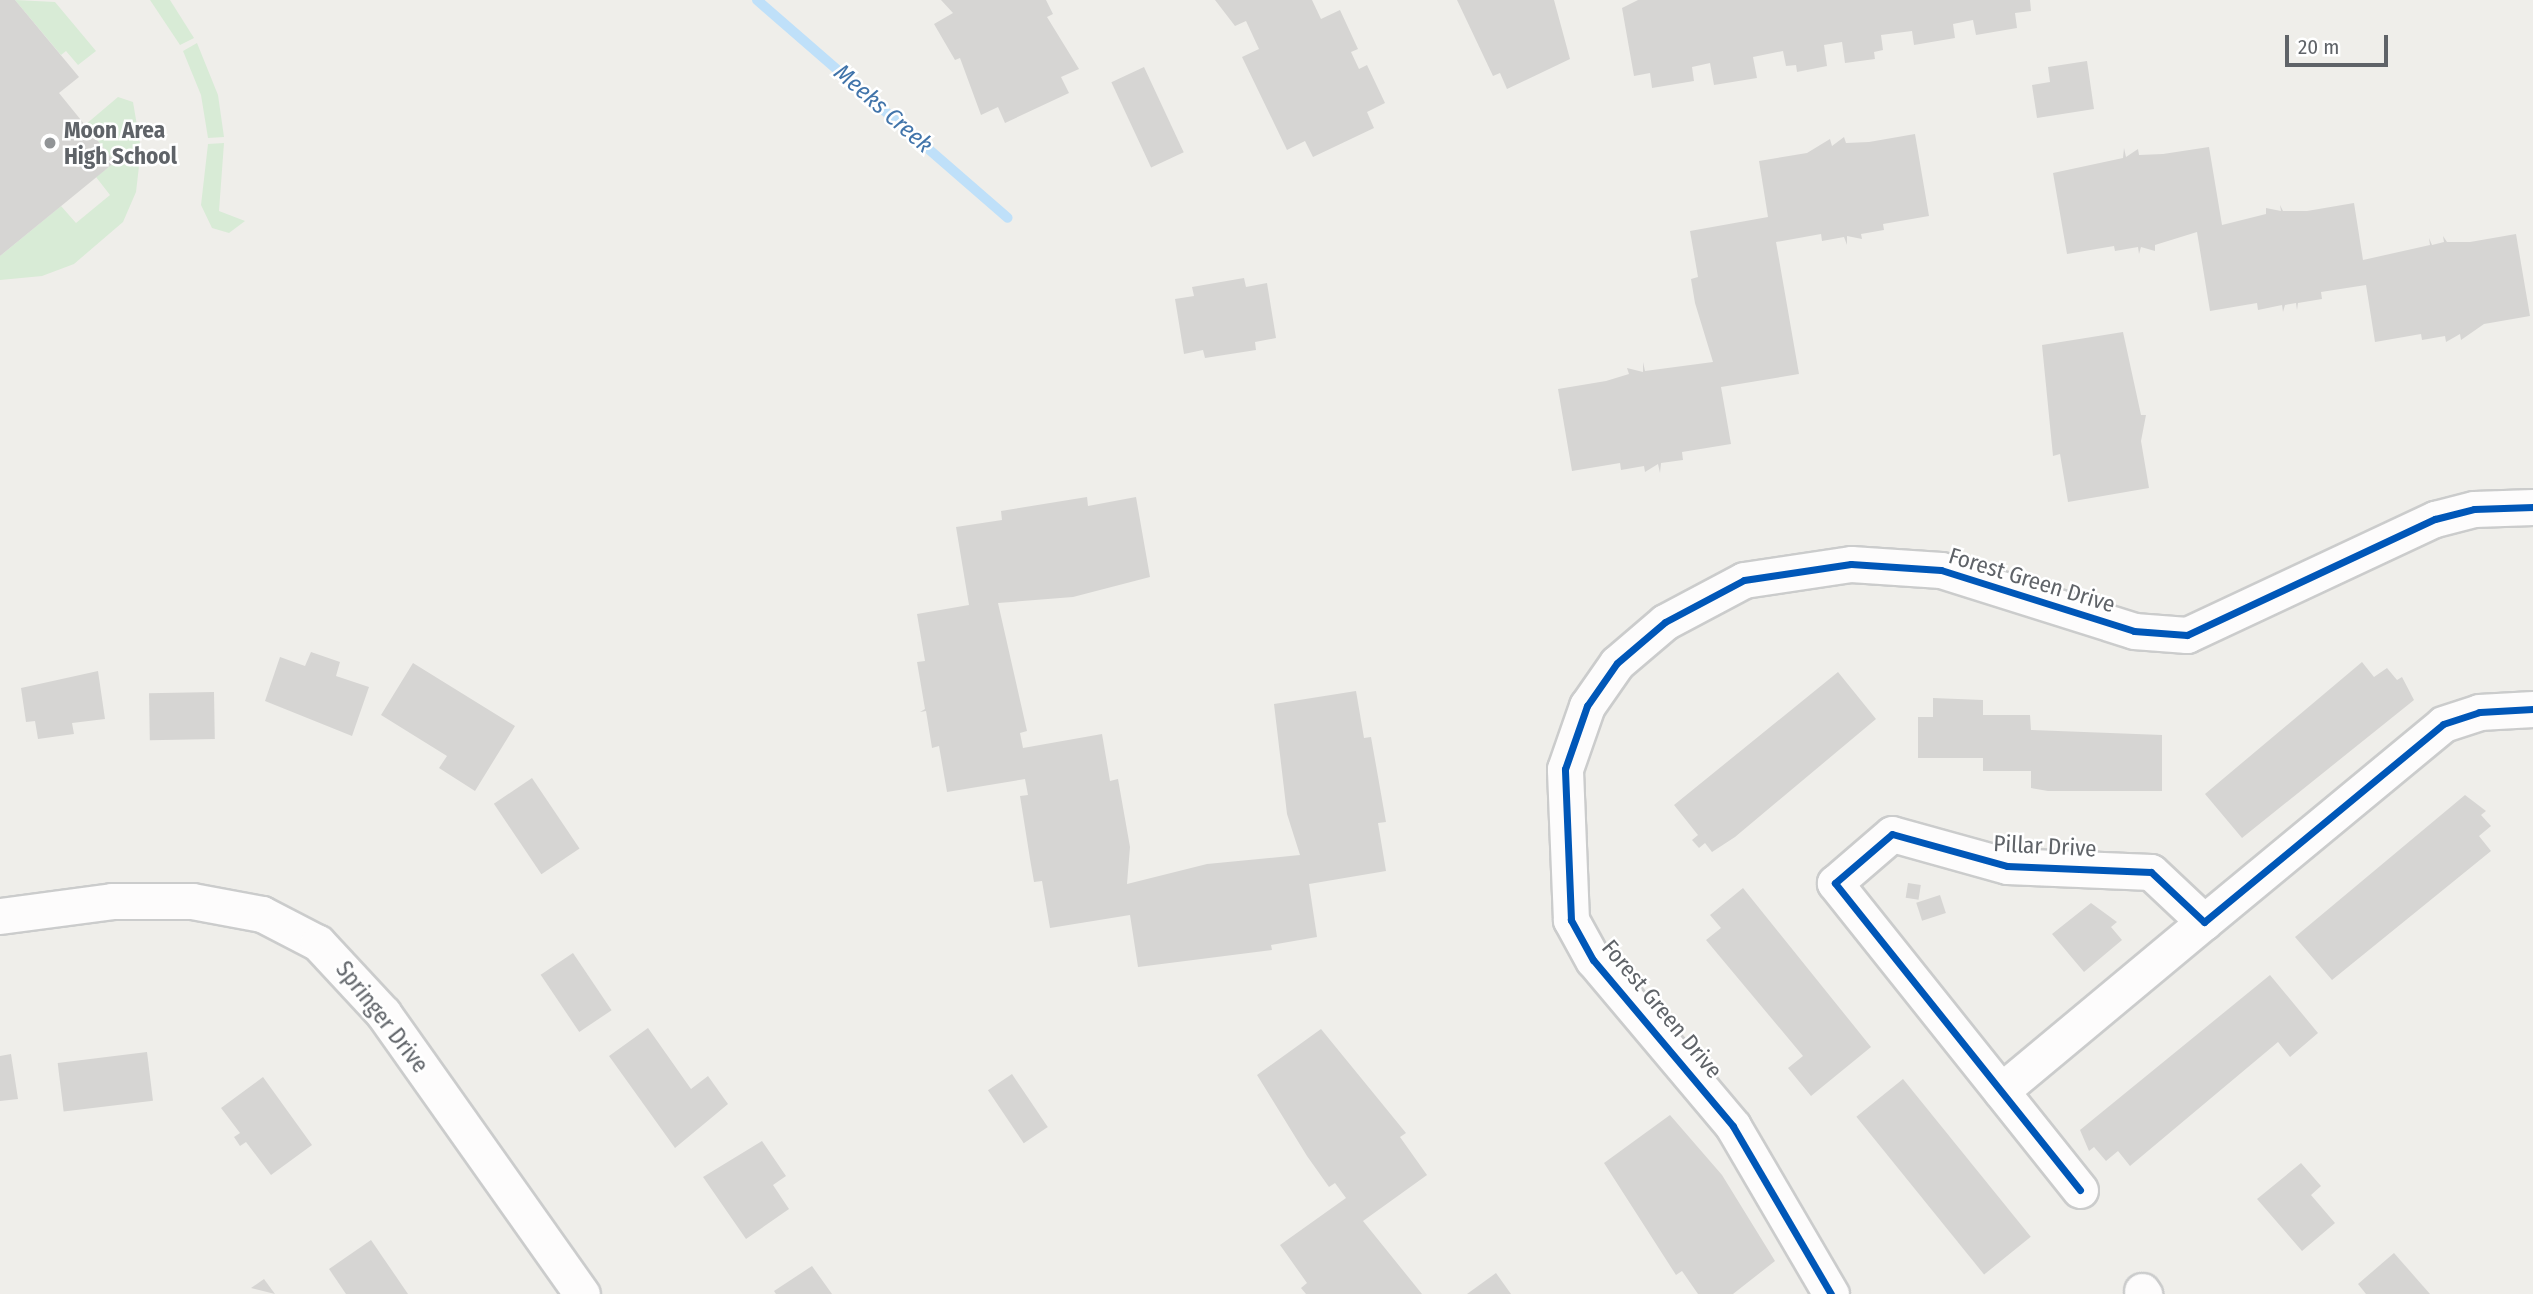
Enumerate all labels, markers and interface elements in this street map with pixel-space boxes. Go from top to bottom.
scale bar [2288,21,2391,65]
text: 20 m [2298,34,2339,60]
water label: Meeks Creek [828,58,938,160]
place label: Moon Area High School [64,116,177,170]
marker: Moon Area High School [42,135,58,151]
street label: Forest Green Drive [1946,542,2118,618]
street label: Pillar Drive [1993,830,2097,862]
street label: Forest Green Drive [1596,934,1728,1084]
street label: Springer Drive [330,956,434,1078]

